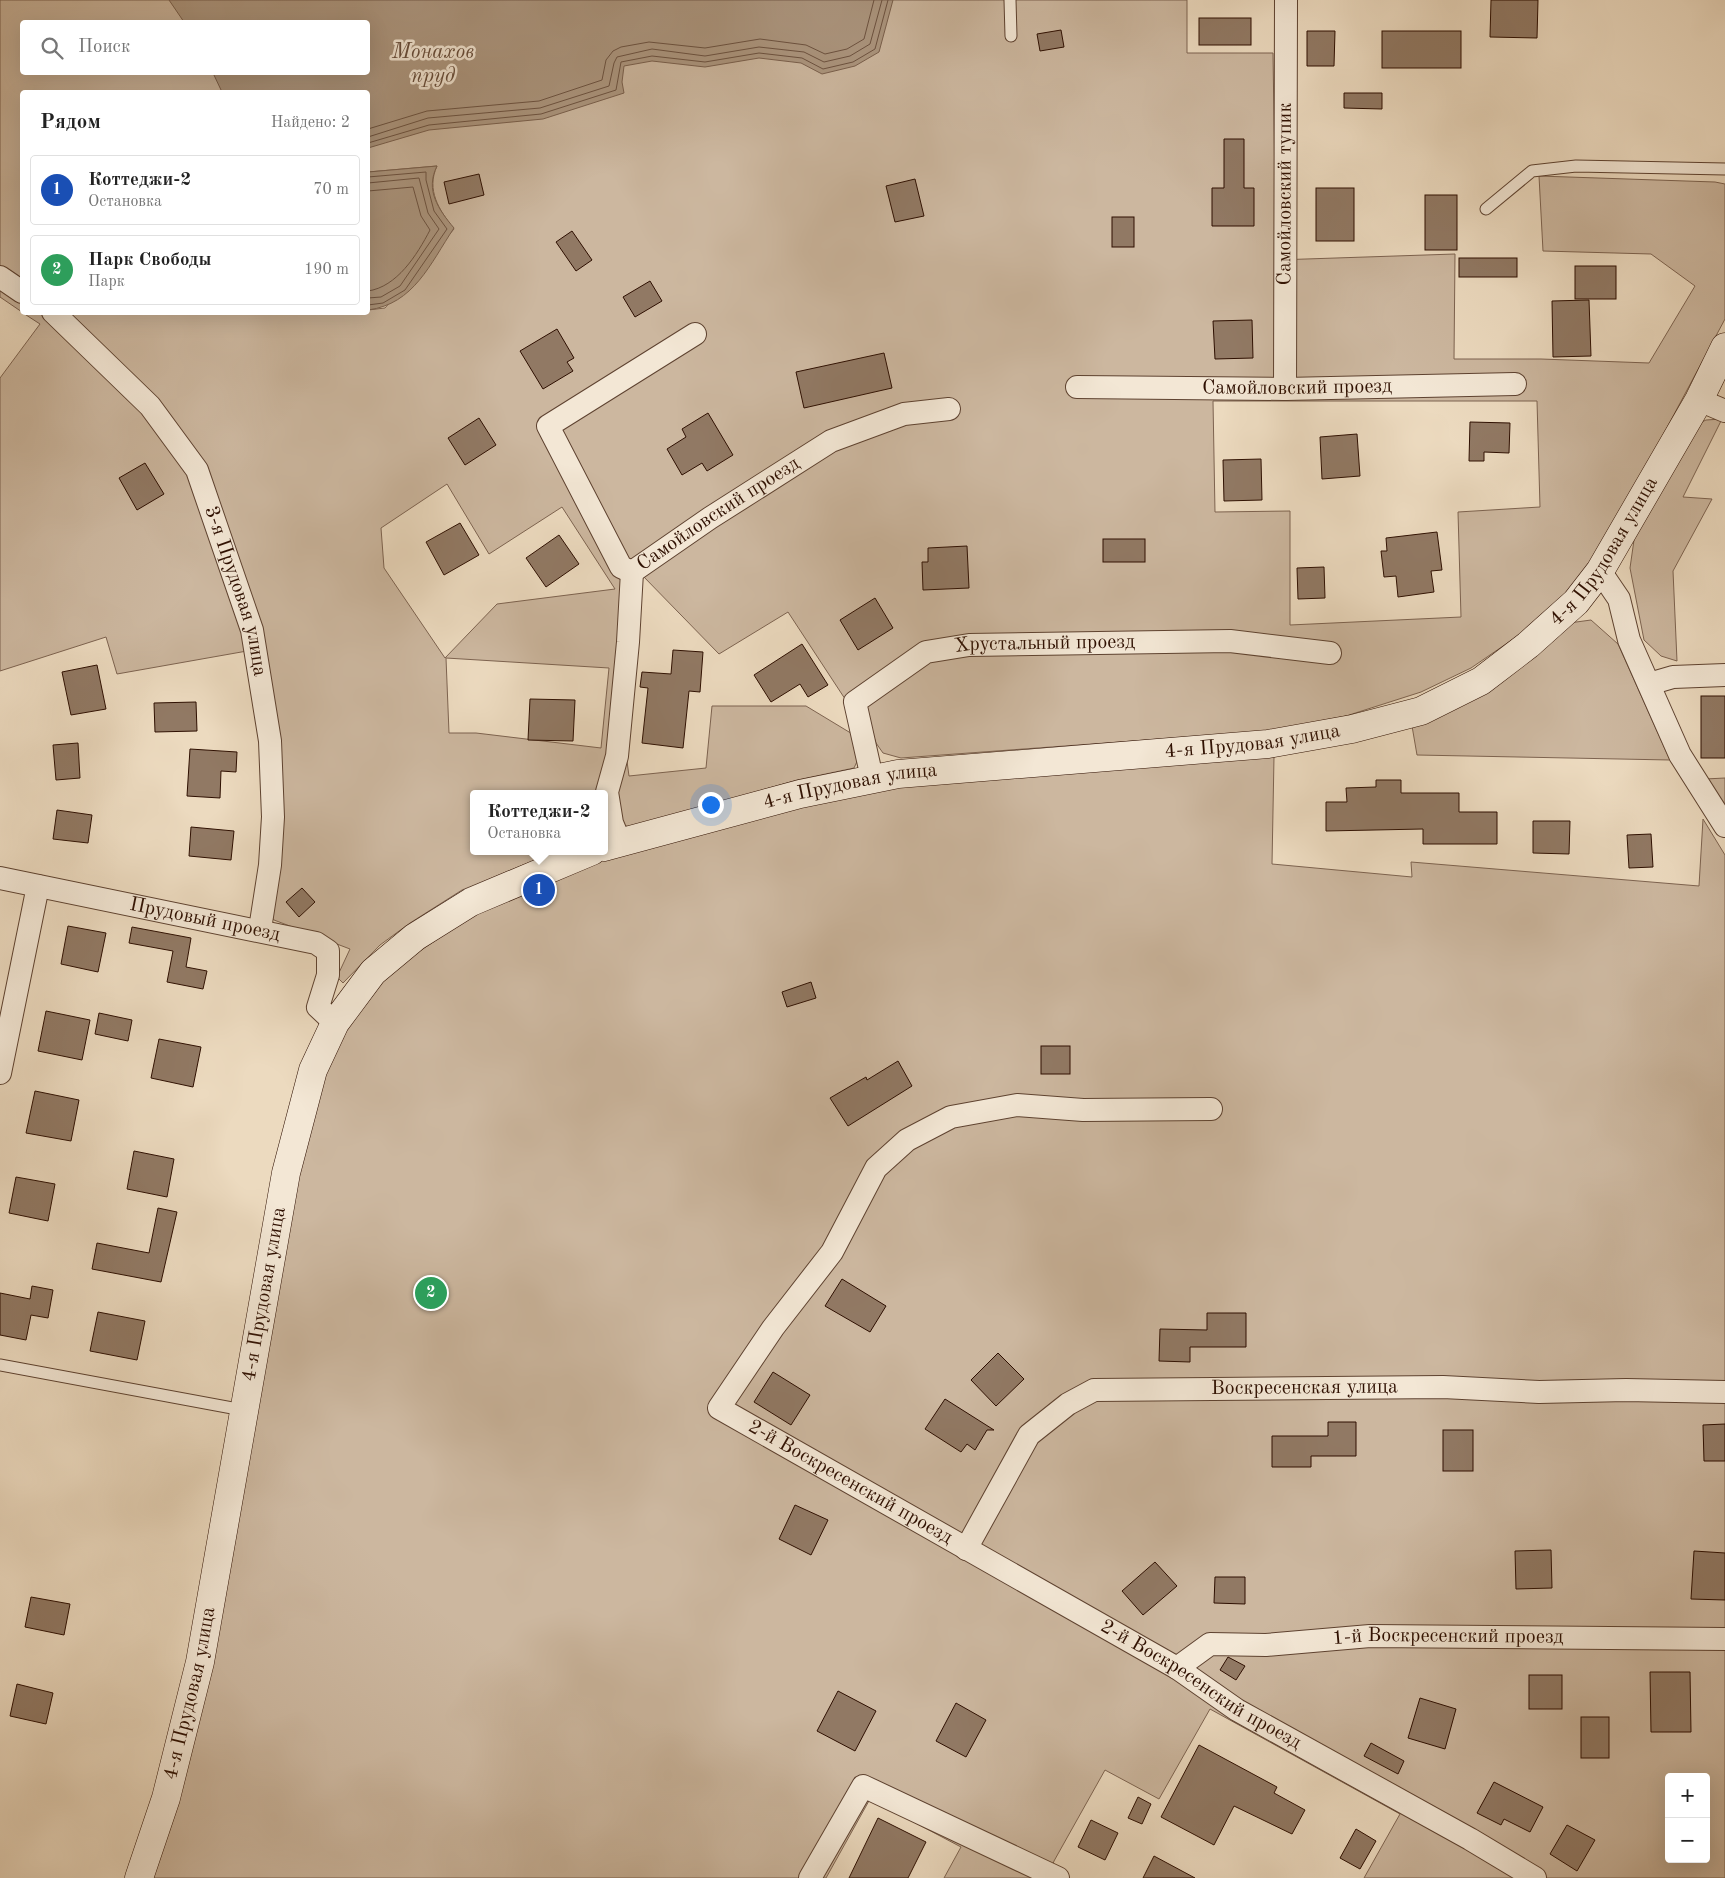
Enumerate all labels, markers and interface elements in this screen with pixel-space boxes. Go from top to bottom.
search box [20,20,370,75]
icon: search [38,34,66,62]
text: Поиск [78,38,130,57]
water label: Монахов пруд [391,42,474,87]
street label: Самойловский тупик [1275,103,1296,285]
text: Рядом [40,112,101,133]
text: Найдено: 2 [271,115,350,131]
text: Коттеджи-2 [88,171,191,190]
text: 1 [52,182,62,198]
text: 70 m [313,182,349,198]
text: Остановка [88,194,162,210]
text: Парк Свободы [88,251,212,270]
text: 2 [52,262,62,278]
text: 190 m [304,262,349,278]
text: Парк [88,274,125,290]
street label: Самойловский проезд [1202,377,1392,399]
street label: Самойловский проезд [634,454,803,575]
street label: 4-я Прудовая улица [1546,474,1662,630]
street label: 3-я Прудовая улица [200,504,269,678]
street label: Хрустальный проезд [953,632,1135,657]
street label: 4-я Прудовая улица [1164,721,1342,762]
street label: 4-я Прудовая улица [761,761,938,813]
popup [470,790,608,855]
your location [698,792,724,818]
text: Коттеджи-2 [487,803,591,822]
text: Остановка [487,826,561,842]
pin: 1 [523,871,555,909]
street label: Прудовый проезд [128,895,282,945]
street label: 4-я Прудовая улица [240,1205,290,1383]
pin: 2 [415,1274,447,1312]
street label: Воскресенская улица [1211,1377,1398,1399]
street label: 2-й Воскресенский проезд [745,1417,956,1548]
street label: 4-я Прудовая улица [161,1605,220,1782]
street label: 2-й Воскресенский проезд [1097,1617,1305,1753]
street label: 1-й Воскресенский проезд [1331,1626,1564,1649]
map controls [1665,1773,1710,1863]
button: + [1665,1773,1710,1818]
button: − [1665,1818,1710,1863]

